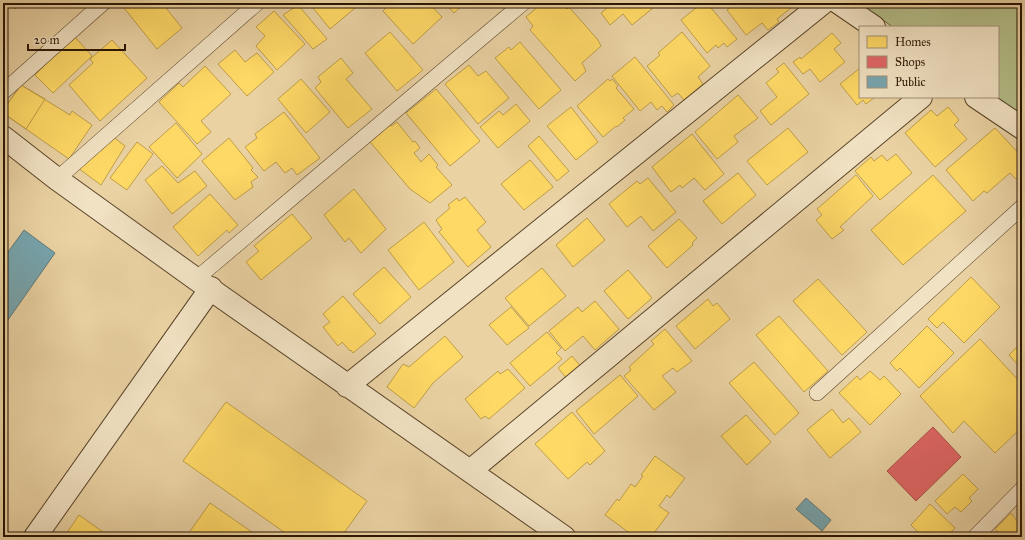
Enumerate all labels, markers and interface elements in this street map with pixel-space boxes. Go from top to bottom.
scale bar [28,26,125,52]
legend [859,26,999,98]
text: 20 m [34,33,60,47]
text: Homes [895,35,931,49]
text: Shops [895,55,925,69]
text: Public [895,75,926,89]

